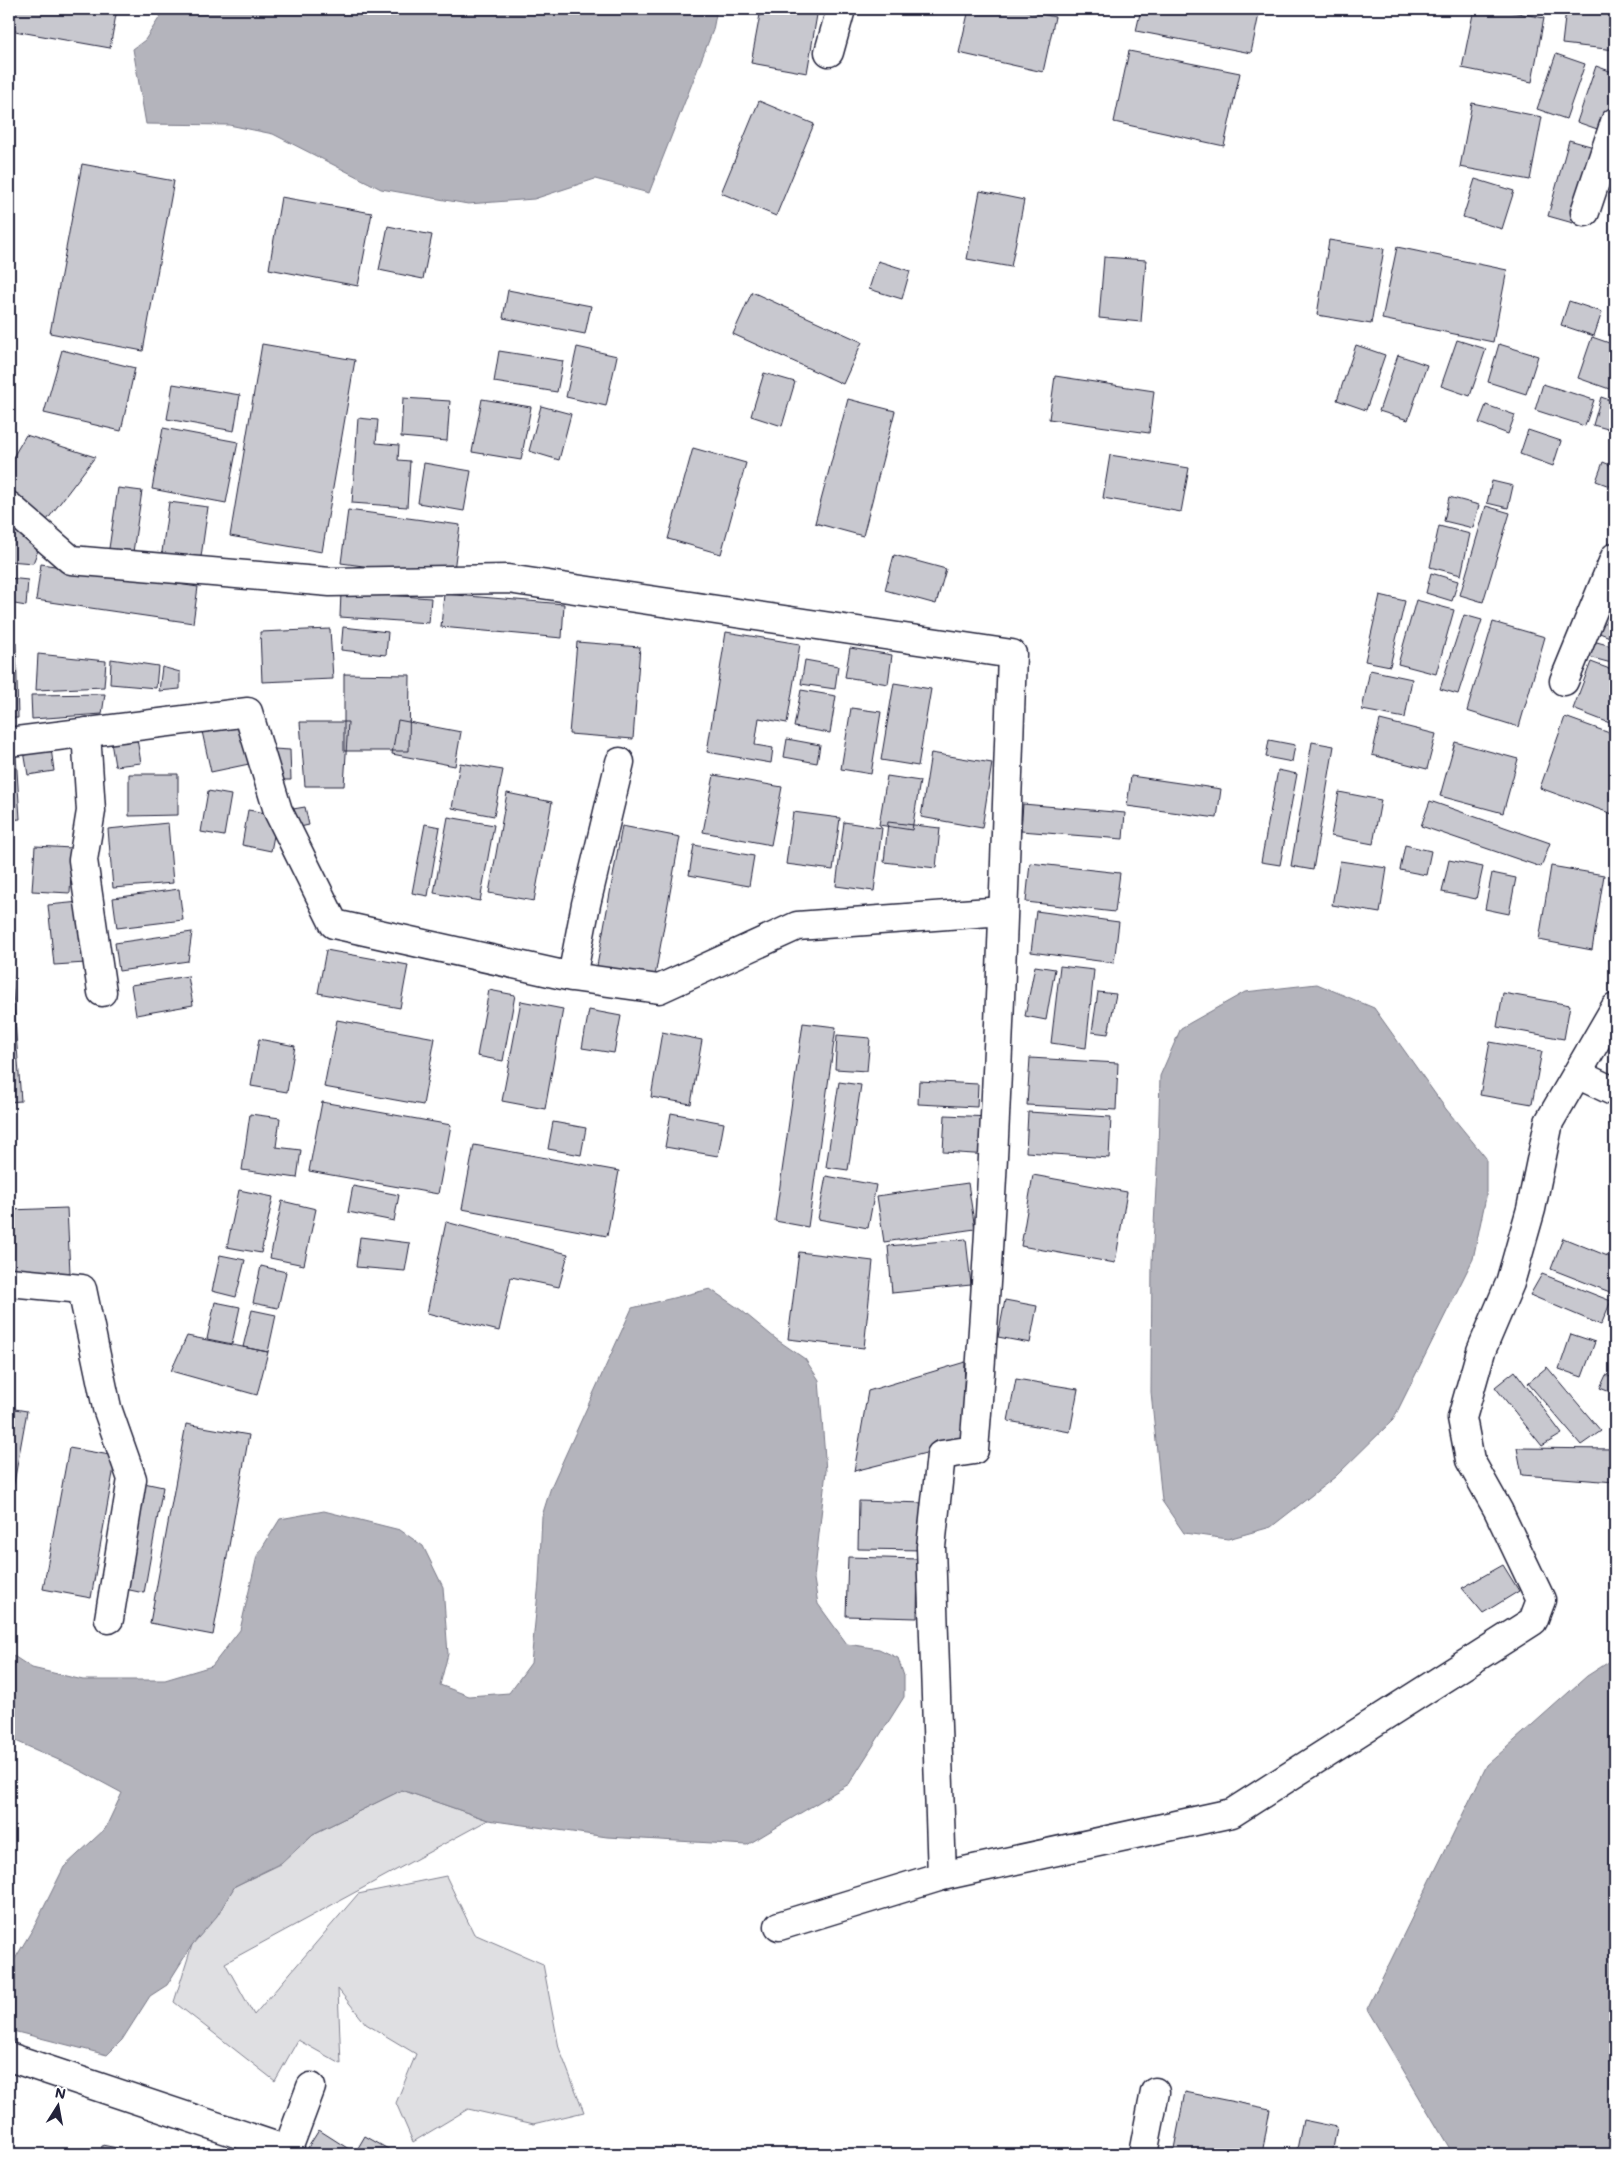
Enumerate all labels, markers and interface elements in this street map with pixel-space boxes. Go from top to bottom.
north arrow [32,2080,82,2130]
text: N [54,2082,68,2103]

